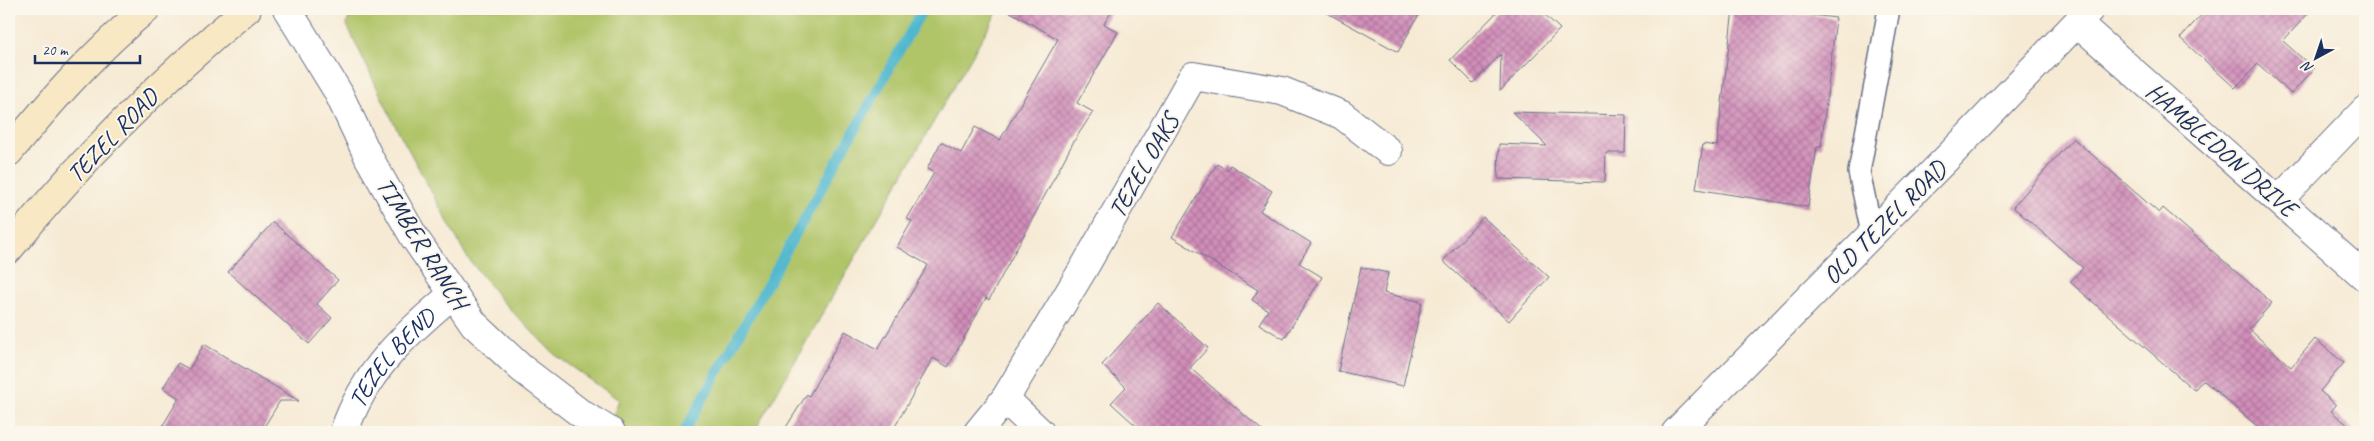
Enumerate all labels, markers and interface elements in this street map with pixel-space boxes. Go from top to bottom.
scale bar [35,32,140,64]
north arrow [2292,32,2342,82]
text: 20 m [42,41,69,60]
text: N [2297,57,2317,77]
street label: HAMBLEDON DRIVE [2139,75,2306,226]
street label: TEZEL ROAD [60,81,167,190]
street label: TEZEL OAKS [1101,105,1188,223]
street label: OLD TEZEL ROAD [1816,152,1955,291]
street label: TIMBER RANCH [369,172,477,319]
street label: TEZEL BEND [342,300,444,413]

